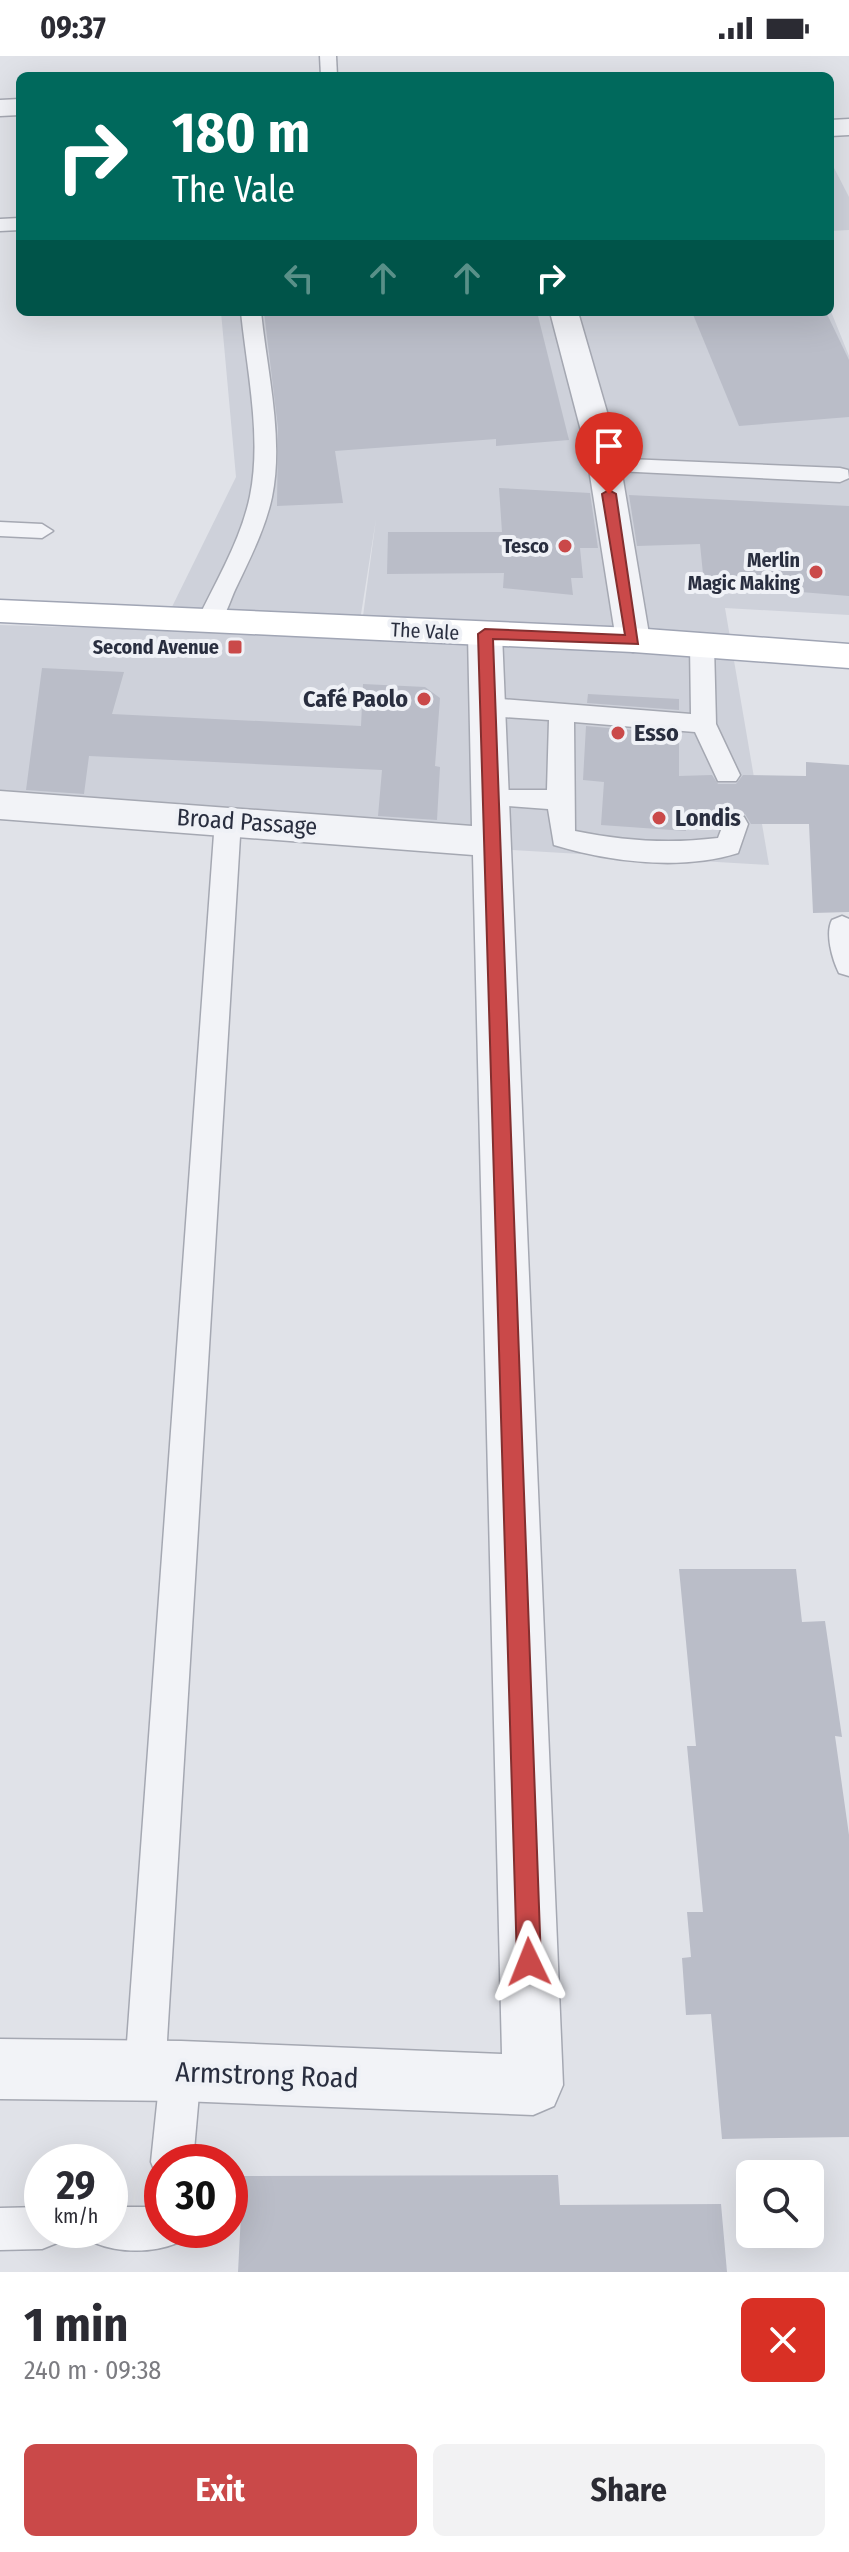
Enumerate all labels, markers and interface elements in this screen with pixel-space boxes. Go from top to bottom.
text: 09:37 [40,10,106,46]
text: 180 m [172,100,310,167]
icon: right [40,104,144,208]
text: The Vale [172,168,295,212]
icon: left [277,256,321,300]
icon: ahead [361,256,405,300]
icon: ahead [445,256,489,300]
icon: right [529,256,573,300]
pin [575,412,643,494]
icon: arrive [587,424,631,468]
place label: Tesco [502,534,549,558]
marker: Tesco [556,537,574,555]
place label: Merlin Magic Making [688,548,800,595]
marker: Merlin Magic Making [807,563,825,581]
street label: The Vale [390,617,460,645]
place label: Second Avenue [93,635,219,659]
marker: Second Avenue [226,638,244,656]
place label: Café Paolo [303,685,408,713]
marker: Café Paolo [415,690,433,708]
place label: Esso [634,719,679,747]
marker: Esso [609,724,627,742]
street label: Broad Passage [176,803,318,841]
place label: Londis [675,804,741,832]
marker: Londis [650,809,668,827]
position arrow [487,1920,571,2004]
street label: Armstrong Road [175,2055,359,2095]
speed limit sign: 30 [144,2144,248,2248]
map controls [736,2160,824,2248]
button: search [736,2160,824,2248]
text: 29 [56,2162,95,2210]
text: km/h [54,2204,98,2228]
text: 1 min [24,2296,129,2354]
button: close [741,2298,825,2382]
text: 240 m · 09:38 [24,2355,161,2386]
button: Exit [24,2444,417,2536]
button: Share [433,2444,825,2536]

